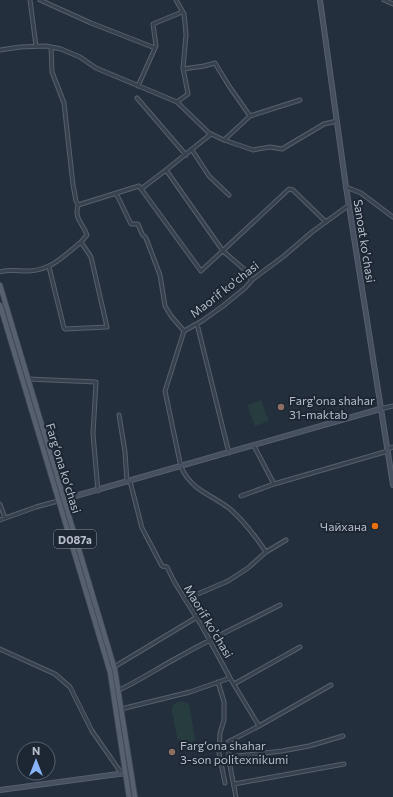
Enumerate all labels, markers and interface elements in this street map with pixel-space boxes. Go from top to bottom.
street label: Sanoat ko'chasi [351,198,379,284]
street label: Maorif ko'chasi [187,258,261,320]
place label: Farg'ona shahar 31-maktab [289,393,375,421]
marker: Farg'ona shahar 31-maktab [276,402,286,412]
street label: Fargʻona koʻchasi [44,421,84,515]
place label: Чайхана [320,519,367,533]
marker: Чайхана [370,521,380,531]
road number: D087a [54,530,96,548]
street label: Maorif ko'chasi [182,582,236,660]
place label: Farg‘ona shahar 3-son politexnikumi [180,738,288,766]
north arrow [16,741,56,781]
text: N [32,744,40,757]
marker: Farg‘ona shahar 3-son politexnikumi [167,747,177,757]

